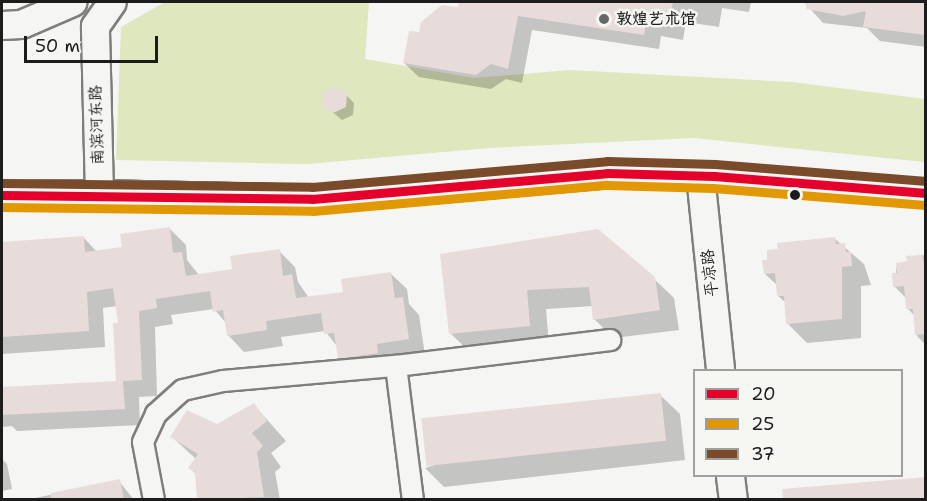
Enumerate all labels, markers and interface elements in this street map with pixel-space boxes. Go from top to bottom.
place label: 敦煌艺术馆 [616,9,696,29]
marker: 敦煌艺术馆 [597,12,611,26]
scale bar [27,24,160,62]
text: 50 m [35,34,80,58]
street label: 南滨河东路 [86,85,108,165]
unlabelled marker [789,189,801,201]
street label: 平凉路 [698,248,722,298]
legend [693,369,903,477]
text: 20 [751,382,776,406]
text: 25 [751,412,774,436]
text: 37 [751,442,775,466]

